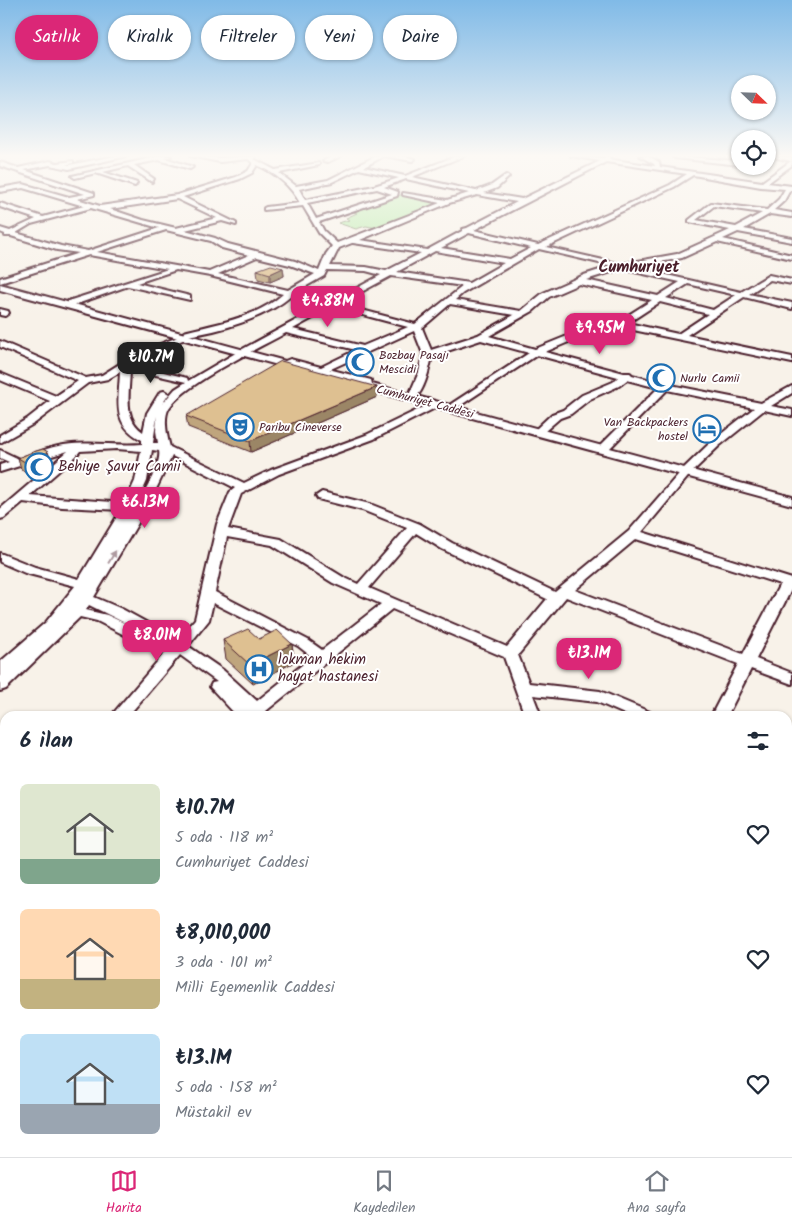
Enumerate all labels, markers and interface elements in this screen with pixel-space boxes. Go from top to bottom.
chip: Satılık [15,15,98,60]
chip: Kiralık [108,15,191,60]
chip: Filtreler [201,15,295,60]
chip: Yeni [305,15,373,60]
chip: Daire [383,15,457,60]
north arrow [731,75,776,120]
map controls [731,75,776,175]
button: locate [731,130,776,175]
district label: Cumhuriyet [599,255,680,280]
pin: ₺4.88M [287,286,369,328]
text: ₺4.88M [302,289,354,314]
pin: ₺9.95M [559,312,641,355]
text: ₺9.95M [575,316,625,341]
pin: ₺10.7M [110,342,192,384]
text: ₺10.7M [128,345,174,370]
place label: Bozbay Pasajı Mescidi [379,346,449,379]
mosque icon: Bozbay Pasajı Mescidi [345,347,375,377]
mosque icon: Nurlu Camii [646,363,676,393]
place label: Nurlu Camii [680,369,741,388]
street label: Cumhuriyet Caddesi [374,380,477,424]
theatre icon: Paribu Cineverse [225,412,255,442]
place label: Van Backpackers hostel [604,413,688,446]
hotel icon: Van Backpackers hostel [692,414,722,444]
place label: Paribu Cineverse [259,418,342,437]
mosque icon: Behiye Şavur Camii [24,452,54,482]
place label: Behiye Şavur Camii [58,455,182,479]
pin: ₺6.13M [104,486,186,529]
text: ₺6.13M [122,490,168,515]
one-way arrow [107,550,116,563]
pin: ₺8.01M [116,620,198,662]
text: ₺8.01M [133,623,181,648]
pin: ₺13.1M [548,638,630,680]
text: ₺13.1M [567,641,611,666]
place label: lokman hekim hayat hastanesi [278,648,379,689]
hospital icon: lokman hekim hayat hastanesi [244,654,274,684]
text: 6 ilan [20,725,73,758]
icon: filters [744,727,772,755]
text: ₺10.7M [175,792,234,825]
icon: home [60,804,120,864]
icon: heart [744,820,772,848]
text: 5 oda · 118 m² [175,825,273,850]
text: Cumhuriyet Caddesi [175,850,309,875]
text: ₺8,010,000 [175,917,270,950]
icon: home [60,929,120,989]
icon: heart [744,945,772,973]
text: 3 oda · 101 m² [175,950,272,975]
text: Milli Egemenlik Caddesi [175,975,335,1000]
text: ₺13.1M [175,1042,232,1075]
icon: home [60,1054,120,1114]
icon: heart [744,1070,772,1098]
text: 5 oda · 158 m² [175,1075,277,1100]
text: Müstakil ev [175,1100,251,1125]
tab: Harita [106,1167,142,1219]
tab: Kaydedilen [353,1167,416,1219]
tab: Ana sayfa [627,1167,686,1219]

